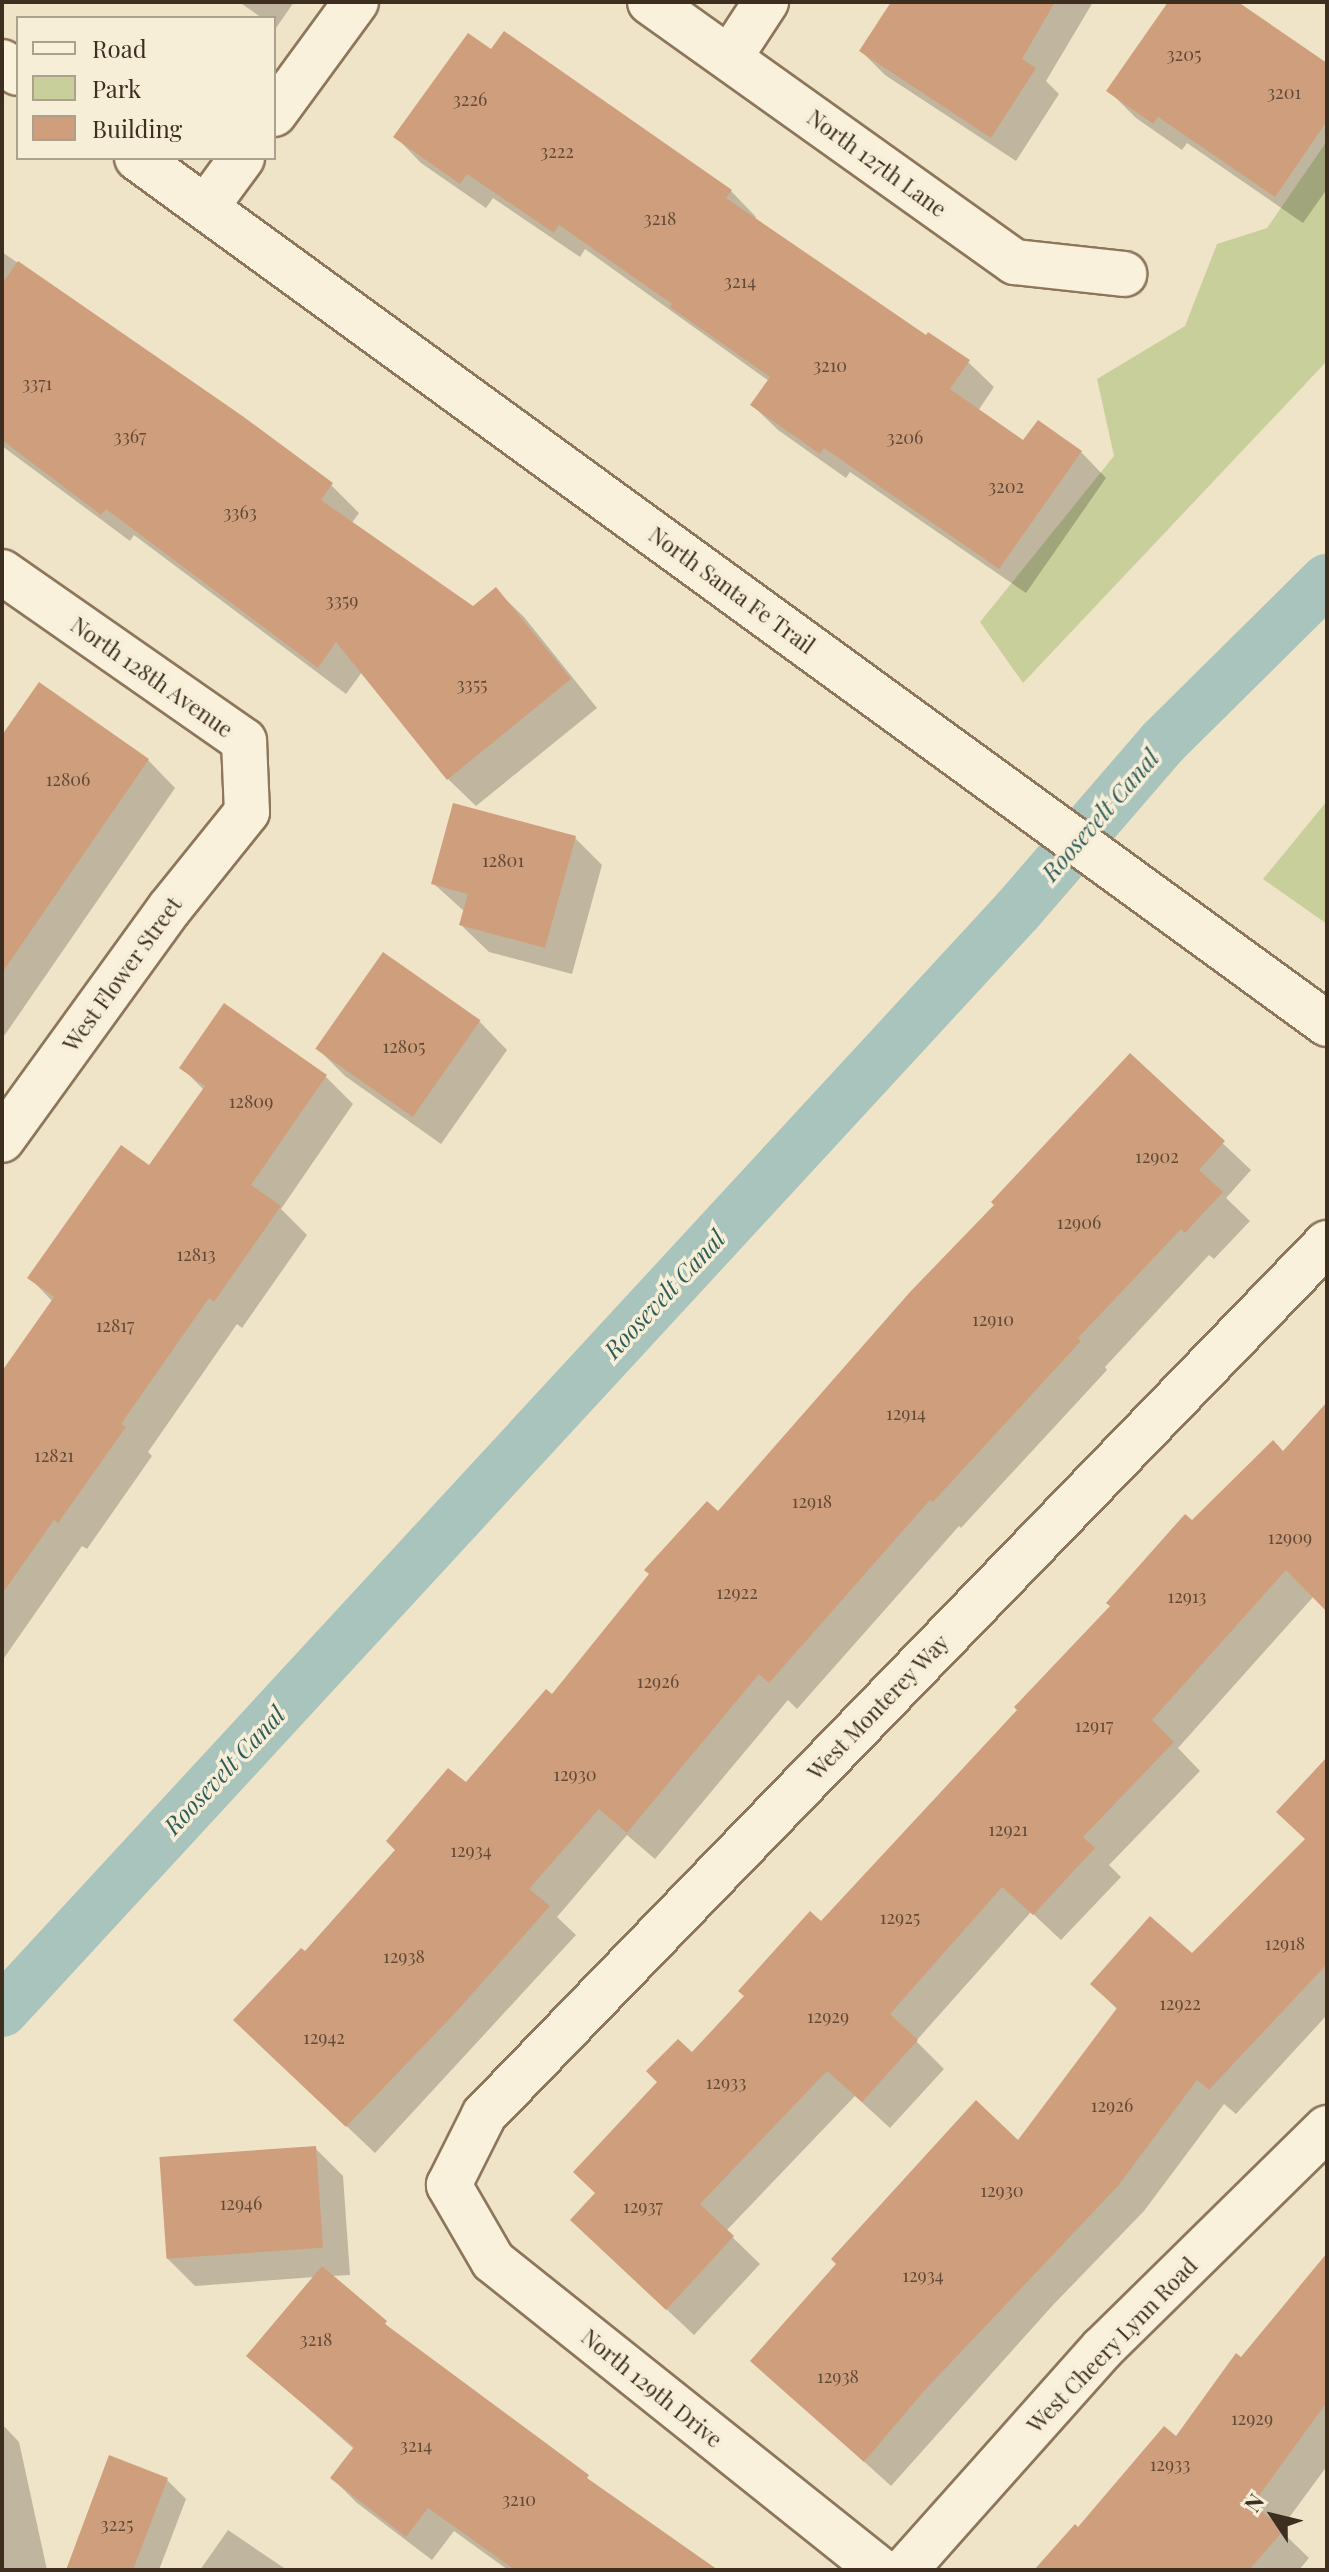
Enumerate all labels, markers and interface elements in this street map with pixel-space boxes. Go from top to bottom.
legend [16,16,276,160]
text: Road [92,32,147,64]
house number: 3205 [1166,43,1202,65]
text: Park [92,72,141,104]
house number: 3201 [1267,81,1301,103]
house number: 3226 [453,88,487,110]
street label: North 127th Lane [802,104,952,222]
text: Building [92,112,182,144]
house number: 3222 [540,140,574,162]
house number: 3218 [644,207,676,229]
house number: 3214 [724,270,756,292]
house number: 3210 [813,354,847,376]
house number: 3371 [22,372,52,394]
house number: 3367 [114,425,146,447]
house number: 3206 [887,426,923,448]
house number: 3202 [988,475,1024,497]
house number: 3363 [223,501,257,523]
street label: North Santa Fe Trail [644,521,820,659]
house number: 3359 [326,589,358,611]
street label: North 128th Avenue [66,611,238,743]
house number: 3355 [456,673,488,695]
water label: Roosevelt Canal [1035,744,1165,886]
house number: 12806 [46,768,90,790]
house number: 12801 [482,849,524,871]
street label: West Flower Street [57,891,187,1057]
house number: 12805 [383,1035,425,1057]
house number: 12809 [229,1090,273,1112]
house number: 12902 [1135,1145,1179,1167]
house number: 12906 [1057,1211,1101,1233]
water label: Roosevelt Canal [597,1224,731,1364]
house number: 12813 [176,1243,216,1265]
house number: 12910 [972,1308,1014,1330]
house number: 12817 [96,1314,134,1336]
house number: 12914 [886,1402,926,1424]
house number: 12821 [34,1444,74,1466]
house number: 12918 [792,1490,832,1512]
house number: 12909 [1268,1526,1312,1548]
house number: 12922 [716,1581,758,1603]
house number: 12913 [1168,1585,1206,1607]
street label: West Monterey Way [801,1628,955,1786]
house number: 12926 [637,1670,679,1692]
water label: Roosevelt Canal [157,1700,291,1840]
house number: 12917 [1075,1714,1113,1736]
house number: 12930 [553,1763,597,1785]
house number: 12921 [988,1818,1028,1840]
house number: 12934 [450,1839,492,1861]
house number: 12925 [880,1906,920,1928]
house number: 12918 [1265,1932,1305,1954]
house number: 12938 [383,1945,425,1967]
house number: 12922 [1159,1992,1201,2014]
house number: 12929 [807,2005,849,2027]
house number: 12942 [303,2026,345,2048]
house number: 12933 [706,2071,746,2093]
house number: 12926 [1091,2094,1133,2116]
house number: 12930 [980,2179,1024,2201]
house number: 12946 [220,2192,262,2214]
house number: 12937 [623,2195,663,2217]
street label: West Cheery Lynn Road [1021,2252,1203,2438]
house number: 12934 [902,2264,944,2286]
street label: North 129th Drive [576,2323,728,2453]
house number: 3218 [300,2328,332,2350]
house number: 12938 [817,2365,859,2387]
house number: 12929 [1231,2407,1273,2429]
house number: 3214 [400,2434,432,2456]
house number: 12933 [1150,2453,1190,2475]
north arrow [1233,2476,1313,2556]
text: N [1236,2487,1270,2517]
house number: 3210 [502,2488,536,2510]
house number: 3225 [101,2513,133,2535]

